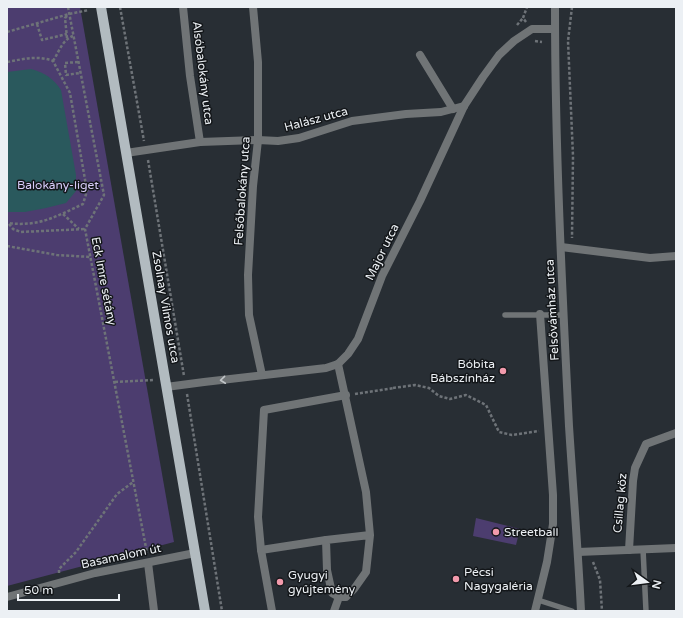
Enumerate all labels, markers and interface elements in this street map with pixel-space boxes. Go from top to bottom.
street label: Alsóbalokány utca [190,20,216,126]
street label: Halász utca [283,104,349,134]
street label: Felsőbalokány utca [231,136,253,246]
park label: Balokány-liget [17,178,99,192]
street label: Major utca [362,221,402,283]
street label: Eck Imre sétány [89,236,120,327]
street label: Zsolnay Vilmos utca [149,250,183,364]
street label: Felsővámház utca [542,259,562,361]
place label: Bóbita Bábszínház [430,357,495,385]
marker: Bóbita Bábszínház [498,366,508,376]
one-way arrow [220,375,226,384]
street label: Csillag köz [610,472,630,534]
place label: Streetball [504,525,559,539]
marker: Streetball [491,527,501,537]
street label: Basamalom út [80,541,163,571]
north arrow [627,562,667,602]
place label: Pécsi Nagygaléria [464,565,533,593]
place label: Gyugyi gyűjtemény [288,568,356,596]
marker: Pécsi Nagygaléria [451,574,461,584]
scale bar [18,576,119,602]
marker: Gyugyi gyűjtemény [275,577,285,587]
text: N [649,578,664,590]
text: 50 m [24,583,53,597]

